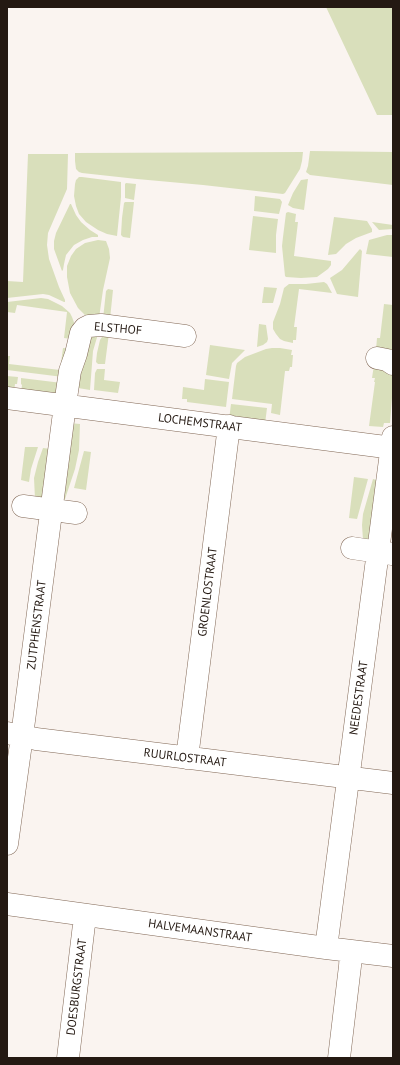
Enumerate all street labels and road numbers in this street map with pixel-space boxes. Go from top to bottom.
street label: ELSTHOF [93,320,143,338]
street label: LOCHEMSTRAAT [157,411,243,435]
street label: GROENLOSTRAAT [195,546,221,638]
street label: ZUTPHENSTRAAT [24,579,50,671]
street label: NEEDESTRAAT [347,660,371,736]
street label: RUURLOSTRAAT [143,746,227,770]
street label: HALVEMAANSTRAAT [147,917,253,945]
street label: DOESBURGSTRAAT [64,938,90,1036]

